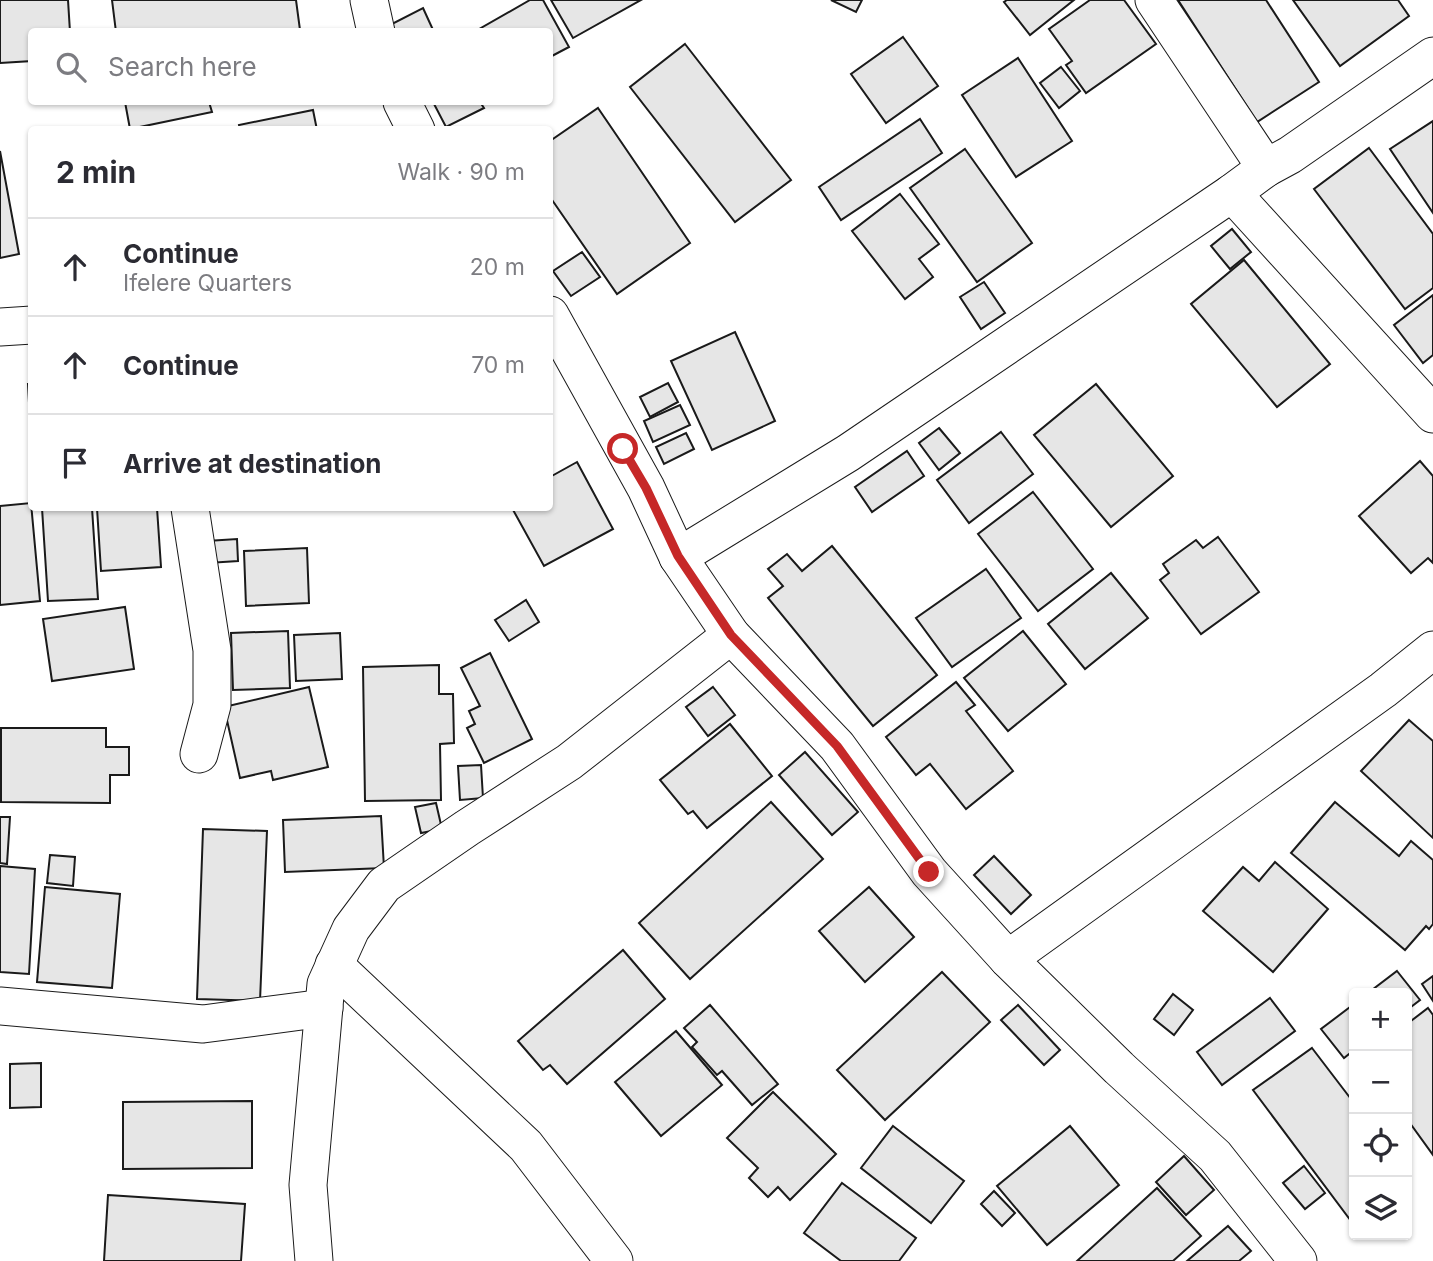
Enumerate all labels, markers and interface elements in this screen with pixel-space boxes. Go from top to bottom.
search box [28,28,553,105]
icon: search [52,48,90,86]
text: Search here [108,51,257,82]
text: 2 min [56,154,136,190]
text: Walk · 90 m [397,158,525,186]
text: Continue [123,238,239,269]
icon: ahead [56,248,94,286]
text: 20 m [470,253,525,281]
text: Ifelere Quarters [123,269,292,297]
icon: ahead [56,346,94,384]
text: Continue [123,350,239,381]
text: 70 m [471,351,525,379]
route start [607,433,638,464]
icon: arrive [56,444,94,482]
text: Arrive at destination [123,448,382,479]
route end [913,856,944,887]
map controls [1349,988,1412,1240]
button: + [1349,988,1412,1051]
button: − [1349,1051,1412,1114]
button: locate [1349,1114,1412,1177]
button: layers [1349,1177,1412,1240]

